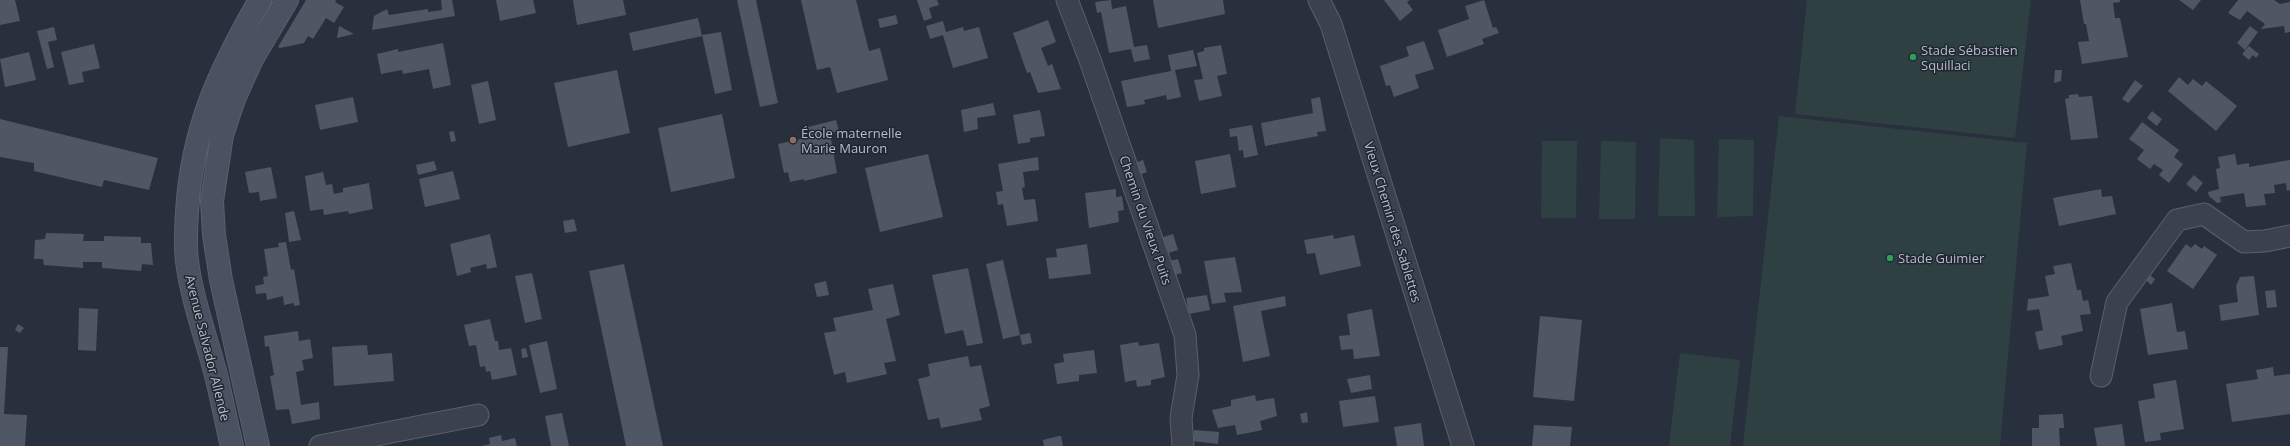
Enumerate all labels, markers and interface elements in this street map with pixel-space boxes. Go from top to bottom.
place label: Stade Sébastien Squillaci [1921,41,2018,74]
marker: Stade Sébastien Squillaci [1908,52,1918,62]
place label: École maternelle Marie Mauron [801,124,902,157]
marker: École maternelle Marie Mauron [788,135,798,145]
street label: Vieux Chemin des Sablettes [1360,139,1426,305]
street label: Chemin du Vieux Puits [1115,153,1177,287]
place label: Stade Guimier [1898,249,1985,267]
marker: Stade Guimier [1885,253,1895,263]
street label: Avenue Salvador Allende [181,273,235,423]

